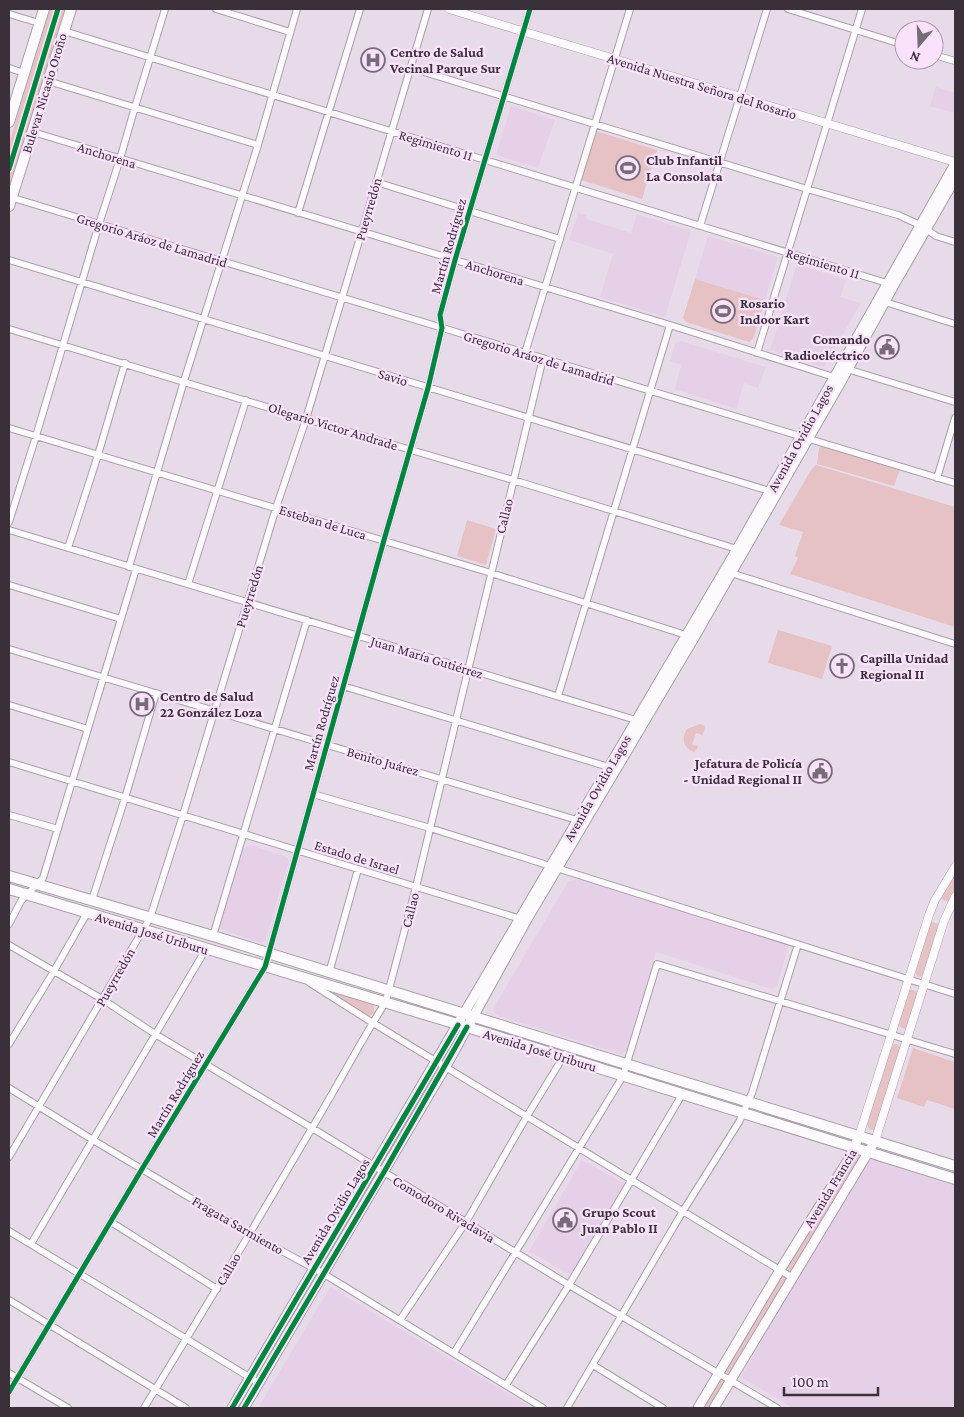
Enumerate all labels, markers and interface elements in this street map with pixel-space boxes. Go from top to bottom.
north arrow [894,20,944,70]
street label: Bulevar Nicasio Oroño [18,31,70,155]
place label: Centro de Salud Vecinal Parque Sur [389,44,501,76]
hospital icon: Centro de Salud Vecinal Parque Sur [360,47,386,73]
text: N [907,48,922,66]
street label: Avenida Nuestra Señora del Rosario [605,49,799,123]
street label: Regimiento 11 [397,126,475,164]
street label: Anchorena [76,139,139,172]
place label: Club Infantil La Consolata [646,152,723,184]
sports icon: Club Infantil La Consolata [615,155,641,181]
street label: Pueyrredón [351,175,385,242]
street label: Martín Rodríguez [427,196,469,295]
street label: Gregorio Aráoz de Lamadrid [75,209,230,271]
street label: Regimiento 11 [784,244,862,282]
street label: Anchorena [464,256,527,289]
place label: Rosario Indoor Kart [740,295,811,327]
sports icon: Rosario Indoor Kart [710,298,736,324]
street label: Gregorio Aráoz de Lamadrid [462,327,617,389]
place label: Comando Radioeléctrico [784,331,870,363]
public building icon: Comando Radioeléctrico [874,334,900,360]
street label: Savio [376,365,410,389]
street label: Avenida Ovidio Lagos [764,381,836,495]
street label: Olegario Victor Andrade [266,399,400,453]
street label: Callao [492,497,516,535]
street label: Esteban de Luca [277,501,369,543]
street label: Pueyrredón [232,562,266,629]
street label: Juan María Gutiérrez [367,632,485,682]
place label: Capilla Unidad Regional II [860,650,949,682]
church icon: Capilla Unidad Regional II [829,653,855,679]
street label: Martín Rodríguez [300,673,342,772]
place label: Centro de Salud 22 González Loza [160,688,262,720]
hospital icon: Centro de Salud 22 González Loza [129,691,155,717]
street label: Avenida Ovidio Lagos [560,732,634,844]
street label: Benito Juárez [345,743,421,779]
place label: Jefatura de Policía - Unidad Regional II [683,755,802,787]
public building icon: Jefatura de Policía - Unidad Regional II [807,758,833,784]
street label: Estado de Israel [313,836,402,878]
street label: Callao [398,891,422,929]
street label: Avenida José Uriburu [93,908,211,958]
street label: Pueyrredón [92,945,138,1009]
street label: Avenida José Uriburu [481,1025,599,1075]
street label: Martín Rodríguez [143,1048,207,1140]
street label: Avenida Francia [800,1145,860,1230]
street label: Avenida Ovidio Lagos [297,1155,373,1267]
street label: Comodoro Rivadavia [390,1172,499,1246]
street label: Fragata Sarmiento [189,1192,287,1258]
place label: Grupo Scout Juan Pablo II [580,1204,658,1236]
public building icon: Grupo Scout Juan Pablo II [552,1207,578,1233]
street label: Callao [212,1250,244,1288]
scale bar [784,1364,878,1396]
text: 100 m [792,1374,829,1390]

